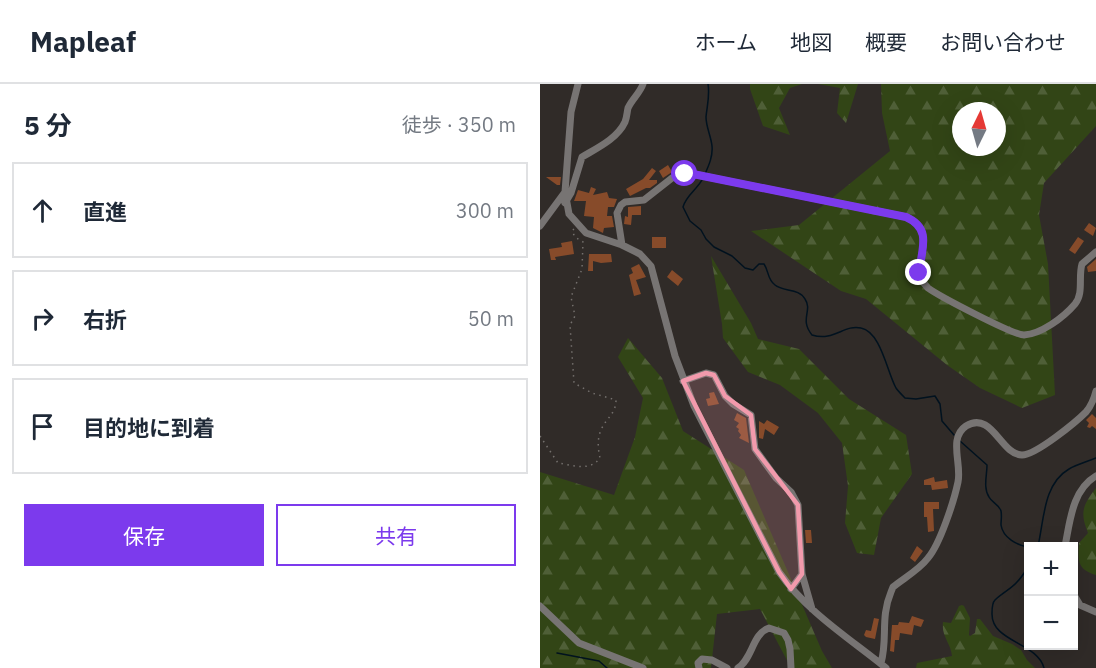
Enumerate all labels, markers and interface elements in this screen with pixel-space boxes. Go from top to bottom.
text: Mapleaf [30,23,136,60]
text: ホーム [695,28,757,56]
text: 地図 [790,28,832,56]
text: 概要 [865,28,907,56]
text: お問い合わせ [940,28,1066,56]
north arrow [952,102,1006,156]
text: 5 分 [24,108,72,142]
text: 徒歩 · 350 m [402,111,516,138]
route start [671,160,697,186]
icon: ahead [26,194,59,227]
text: 直進 [83,197,127,226]
text: 300 m [456,197,514,224]
route end [905,259,931,285]
icon: right [26,302,59,335]
text: 右折 [83,305,127,334]
text: 50 m [468,305,514,332]
icon: arrive [26,410,59,443]
text: 目的地に到着 [83,413,215,442]
button: 保存 [24,504,264,566]
button: 共有 [276,504,516,566]
map controls [1024,542,1078,650]
button: + [1024,542,1078,596]
button: − [1024,596,1078,650]

